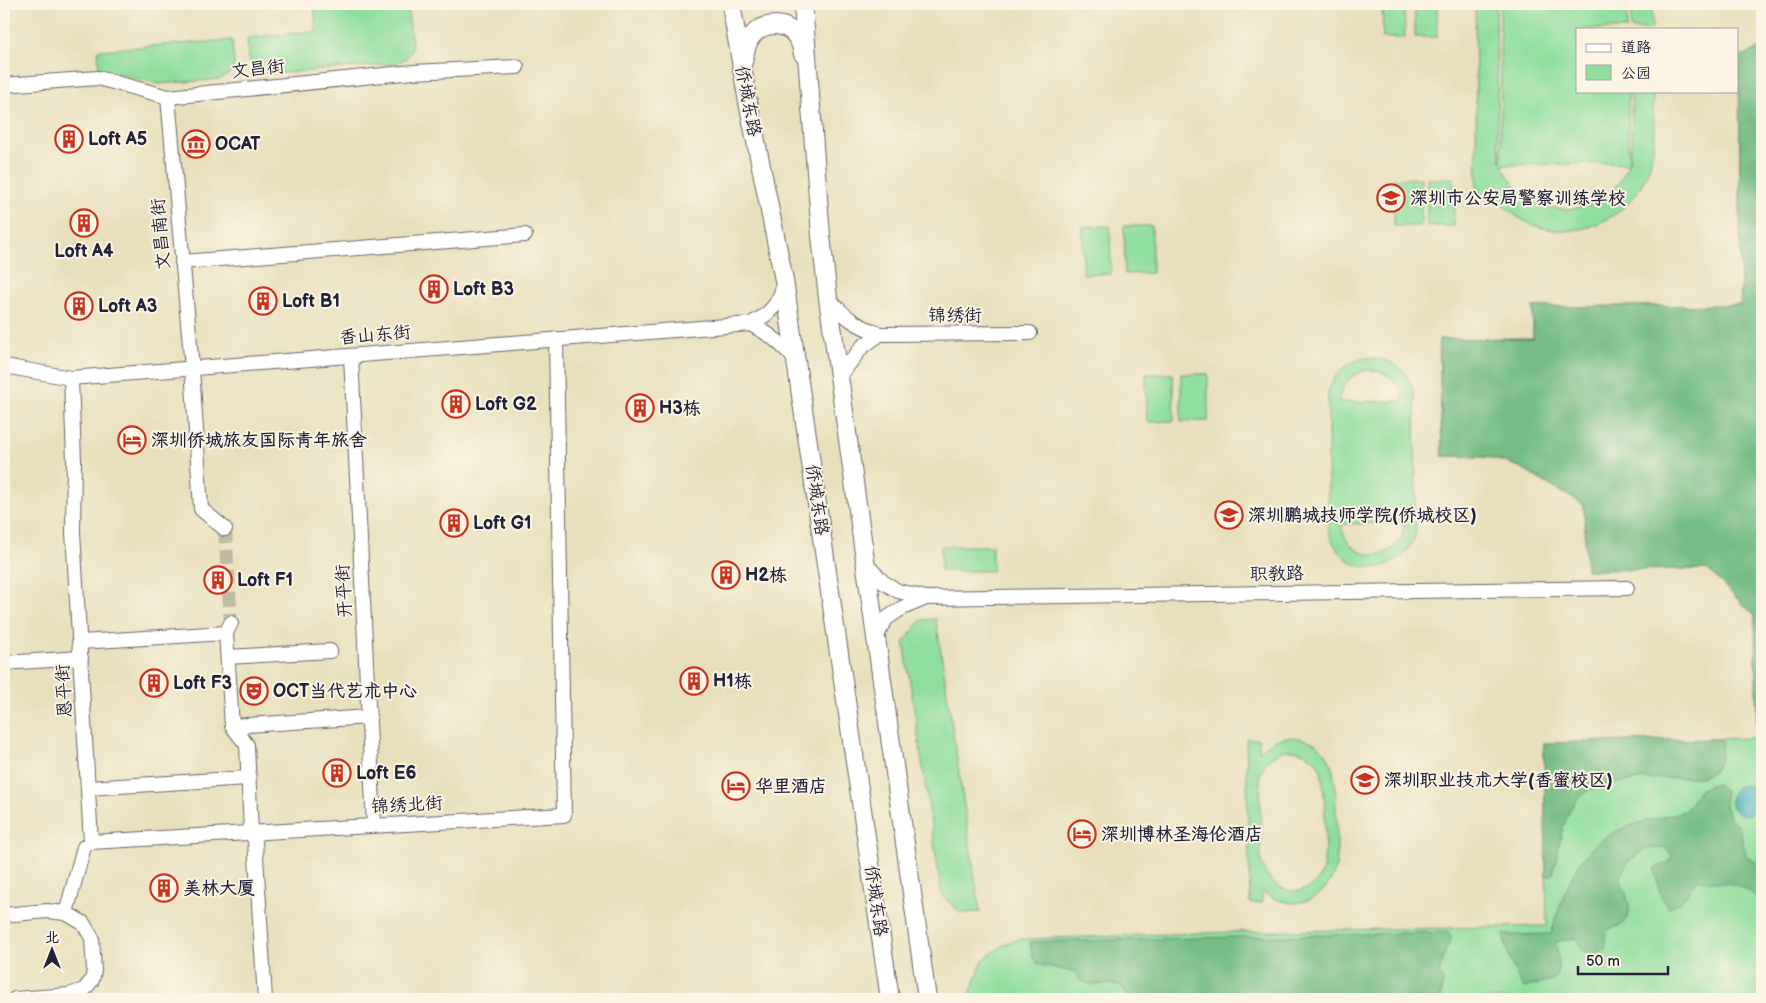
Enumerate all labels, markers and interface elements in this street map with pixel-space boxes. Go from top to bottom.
legend [1576,28,1738,92]
text: 道路 [1621,38,1651,57]
street label: 文昌街 [230,56,286,82]
street label: 侨城东路 [731,64,765,138]
text: 公园 [1621,64,1651,83]
building icon: Loft A5 [54,124,84,154]
place label: Loft A5 [88,129,147,150]
museum icon: OCAT [181,129,211,159]
place label: OCAT [215,134,261,155]
school or university icon: 深圳市公安局警察训练学校 [1376,183,1406,213]
place label: 深圳市公安局警察训练学校 [1410,188,1626,209]
street label: 文昌南街 [147,197,175,271]
building icon: Loft A4 [69,208,99,238]
place label: Loft A4 [54,241,114,262]
building icon: Loft B3 [419,274,449,304]
place label: Loft B3 [453,279,514,300]
building icon: Loft B1 [248,286,278,316]
building icon: Loft A3 [64,291,94,321]
place label: Loft B1 [282,291,340,312]
place label: Loft A3 [98,296,157,317]
street label: 锦绣街 [928,305,982,326]
street label: 香山东街 [338,321,412,349]
building icon: Loft G2 [441,389,471,419]
building icon: H3栋 [625,393,655,423]
place label: Loft G2 [475,394,537,415]
place label: H3栋 [659,398,701,419]
hotel icon: 深圳侨城旅友国际青年旅舍 [117,425,147,455]
place label: 深圳侨城旅友国际青年旅舍 [151,430,367,451]
street label: 侨城东路 [802,463,832,537]
school or university icon: 深圳鹏城技师学院(侨城校区) [1214,500,1244,530]
place label: 深圳鹏城技师学院(侨城校区) [1248,505,1477,526]
building icon: Loft G1 [439,508,469,538]
place label: Loft G1 [473,513,532,534]
building icon: H2栋 [711,560,741,590]
street label: 开平街 [332,563,356,619]
street label: 职教路 [1250,563,1304,585]
building icon: Loft F1 [203,565,233,595]
place label: H2栋 [745,565,787,586]
place label: Loft F1 [237,570,293,591]
street label: 恩平街 [52,663,76,719]
building icon: H1栋 [679,666,709,696]
building icon: Loft F3 [139,668,169,698]
place label: H1栋 [713,671,752,692]
place label: Loft F3 [173,673,232,694]
theatre icon: OCT当代艺术中心 [239,676,269,706]
place label: OCT当代艺术中心 [273,681,417,702]
building icon: Loft E6 [322,758,352,788]
place label: Loft E6 [356,763,416,784]
school or university icon: 深圳职业技术大学(香蜜校区) [1350,765,1380,795]
place label: 深圳职业技术大学(香蜜校区) [1384,770,1613,791]
hotel icon: 华里酒店 [721,771,751,801]
place label: 华里酒店 [755,776,827,797]
street label: 锦绣北街 [370,793,444,817]
hotel icon: 深圳博林圣海伦酒店 [1067,819,1097,849]
place label: 深圳博林圣海伦酒店 [1101,824,1263,845]
street label: 侨城东路 [861,864,891,938]
building icon: 美林大厦 [149,873,179,903]
place label: 美林大厦 [183,878,255,899]
north arrow [28,926,78,976]
text: 北 [45,929,59,946]
scale bar [1578,943,1668,975]
text: 50 m [1586,952,1620,971]

